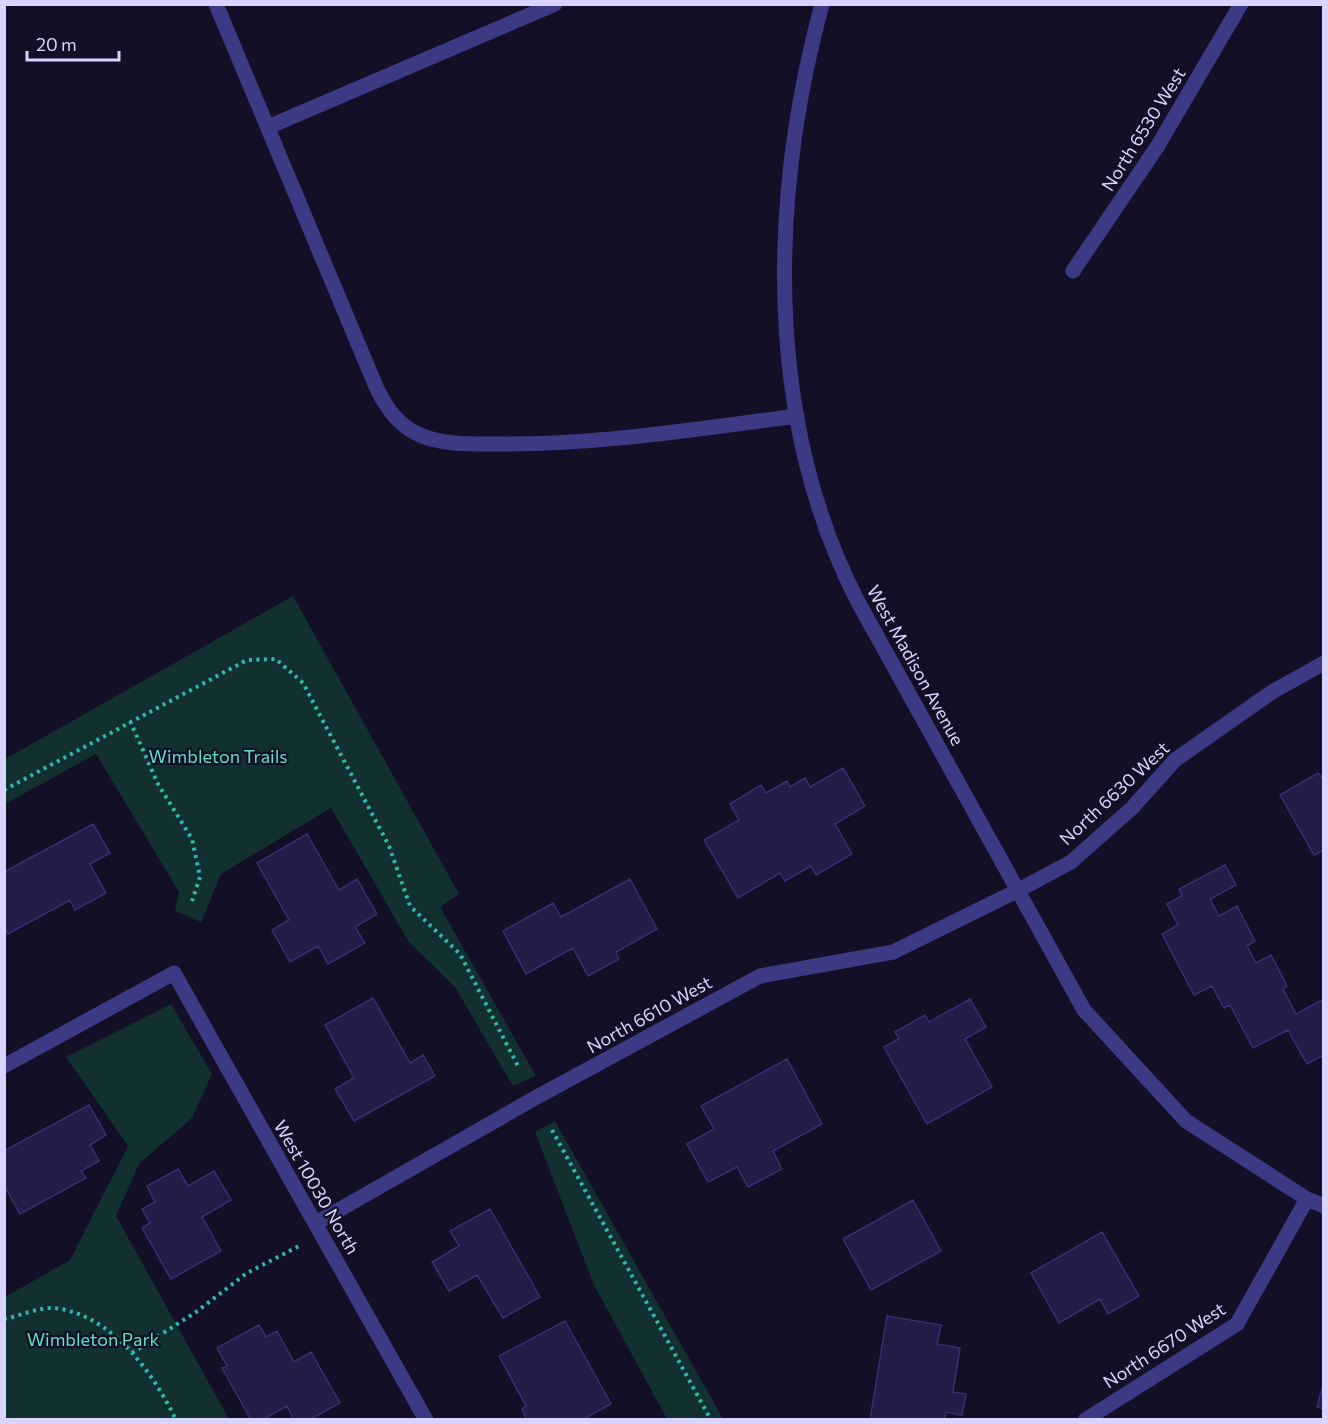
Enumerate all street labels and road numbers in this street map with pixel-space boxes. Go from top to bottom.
street label: North 6530 West [1096,63,1190,195]
street label: West Madison Avenue [863,581,969,749]
street label: North 6630 West [1055,737,1173,849]
street label: North 6610 West [583,971,715,1057]
street label: West 10030 North [270,1116,364,1258]
street label: North 6670 West [1099,1297,1229,1393]

